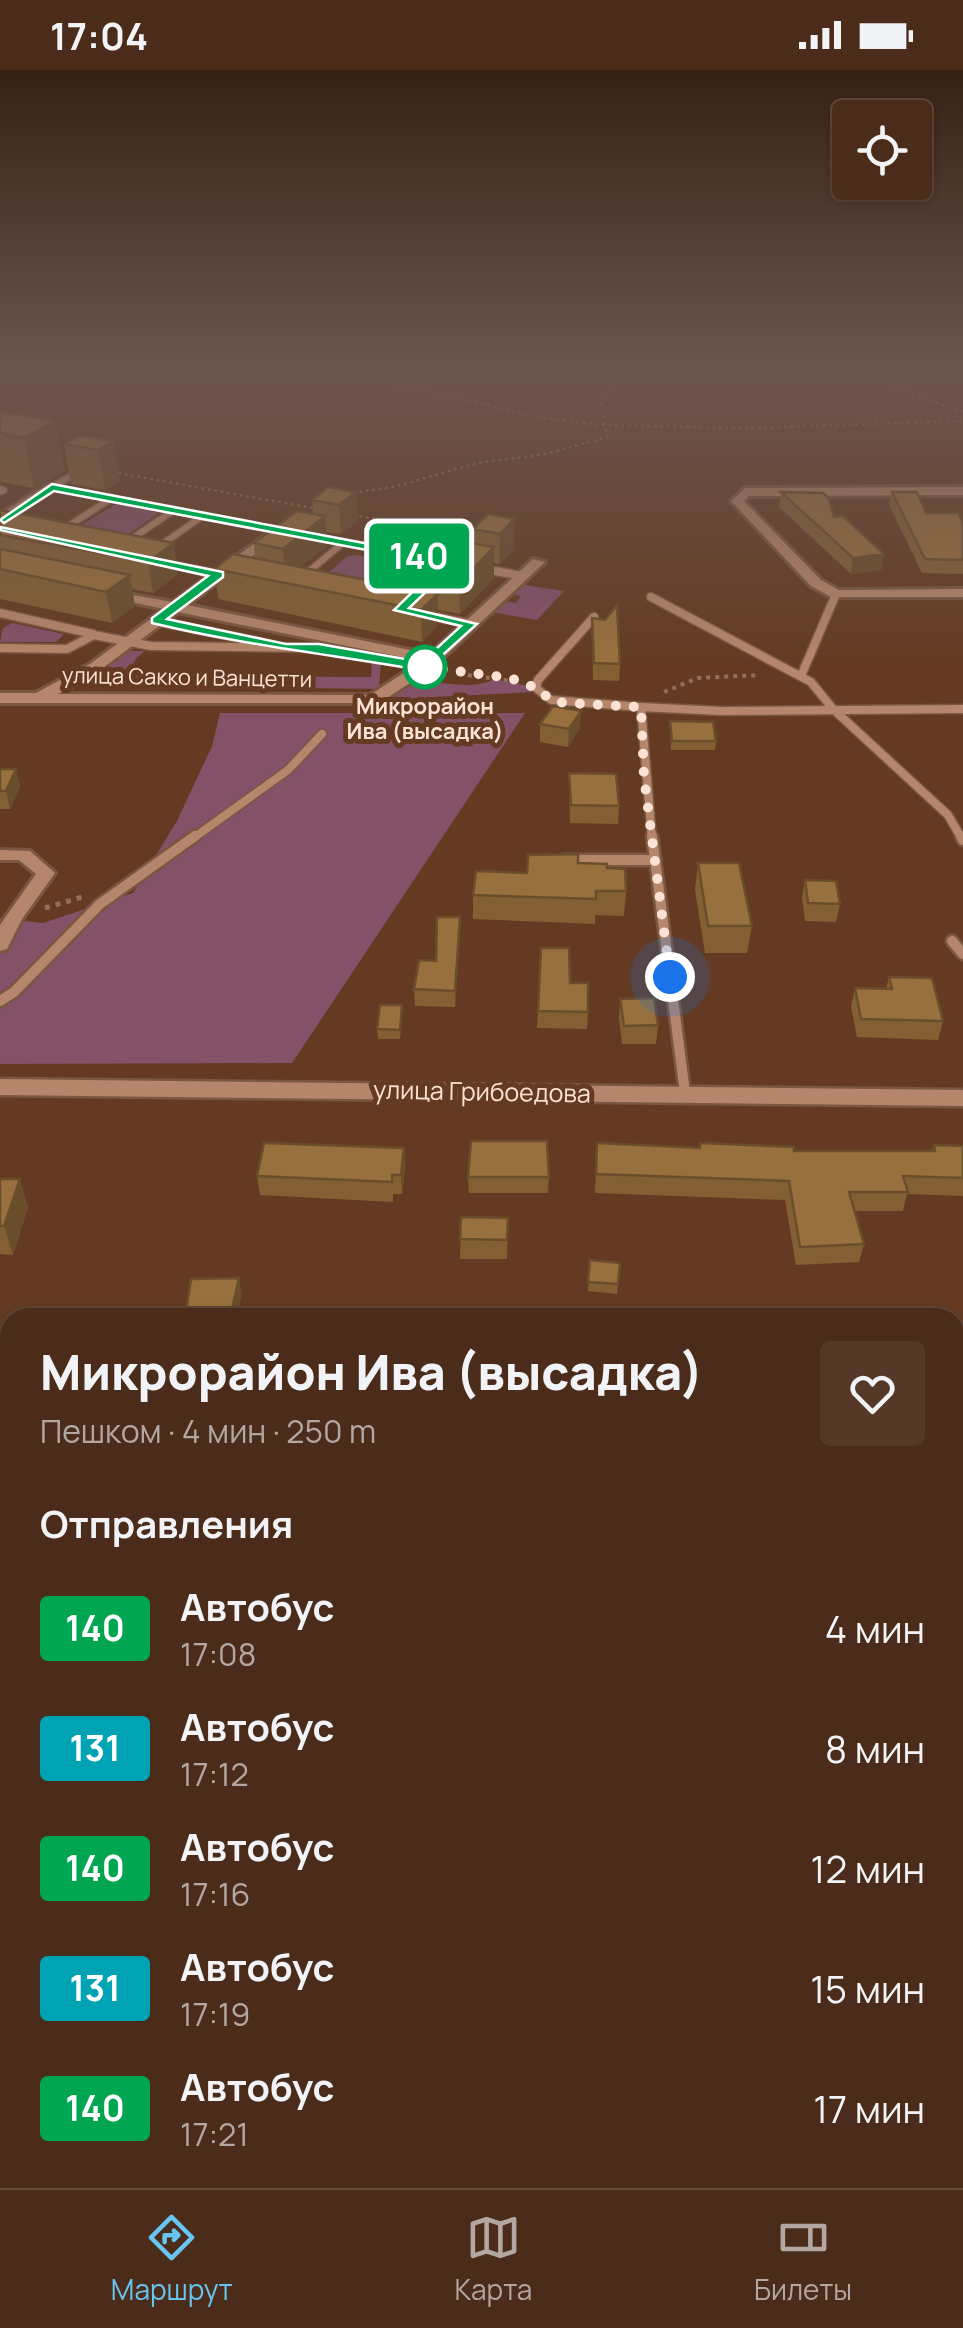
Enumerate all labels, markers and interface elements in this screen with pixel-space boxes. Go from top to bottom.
text: 17:04 [50,9,148,61]
map controls [832,100,932,200]
button: locate [832,100,932,200]
line badge: 140 [362,524,476,588]
text: 140 [389,532,449,580]
marker: Микрорайон Ива (высадка) [404,646,446,688]
street label: улица Сакко и Ванцетти [62,660,312,694]
place label: Микрорайон Ива (высадка) [347,691,503,746]
your location [645,952,695,1002]
street label: улица Грибоедова [373,1072,591,1110]
text: Микрорайон Ива (высадка) [40,1339,703,1404]
button: heart [820,1341,925,1446]
text: Пешком · 4 мин · 250 m [40,1409,376,1453]
text: Отправления [40,1497,293,1549]
text: Автобус [180,1580,334,1632]
text: 4 мин [825,1602,925,1654]
text: 140 [65,1604,125,1652]
text: 17:08 [180,1632,256,1676]
text: Автобус [180,1700,334,1752]
text: 8 мин [825,1722,925,1774]
text: 131 [69,1724,121,1772]
text: 17:12 [180,1752,249,1796]
text: Автобус [180,1820,334,1872]
text: 12 мин [811,1842,925,1894]
text: 140 [65,1844,125,1892]
text: 17:16 [180,1872,250,1916]
text: Автобус [180,1940,334,1992]
text: 15 мин [810,1962,925,2014]
text: 131 [69,1964,121,2012]
text: 17:19 [180,1992,250,2036]
text: Автобус [180,2060,334,2112]
text: 17 мин [813,2082,925,2134]
text: 140 [65,2084,125,2132]
text: 17:21 [180,2112,249,2156]
tab: Маршрут [111,2210,233,2308]
tab: Карта [454,2210,532,2308]
tab: Билеты [754,2210,852,2308]

